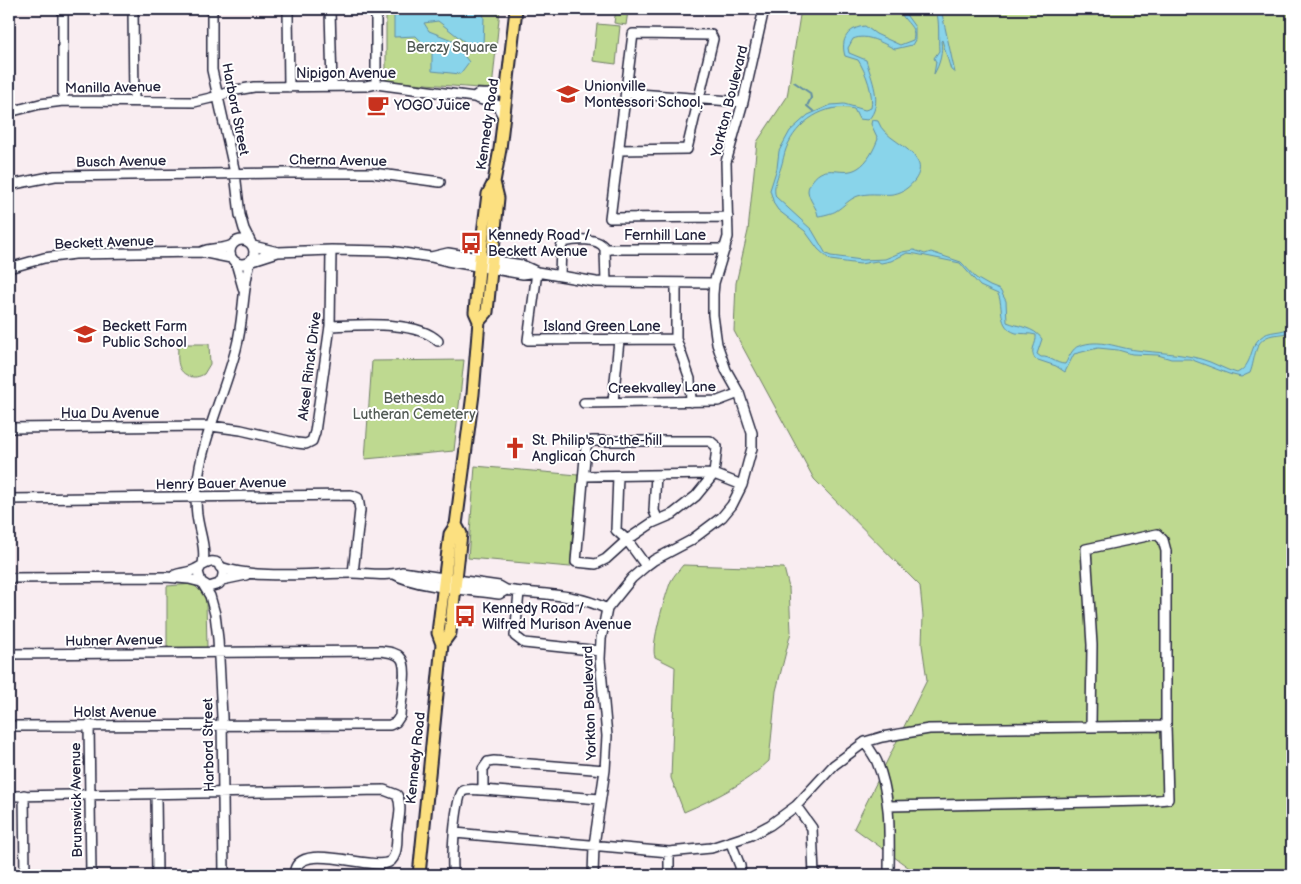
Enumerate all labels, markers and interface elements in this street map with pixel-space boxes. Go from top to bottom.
park label: Berczy Square [406,39,498,56]
street label: Yorkton Boulevard [707,44,752,160]
street label: Harbord Street [218,61,253,157]
street label: Nipigon Avenue [296,65,396,82]
street label: Kennedy Road [473,77,502,171]
street label: Manilla Avenue [65,78,161,97]
place label: Unionville Montessori School, [584,78,703,111]
school or university icon: Unionville Montessori School, [555,81,581,107]
cafe icon: YOGO Juice [365,92,391,118]
place label: YOGO Juice [393,97,470,114]
street label: Cherna Avenue [289,151,387,170]
street label: Busch Avenue [76,152,166,171]
place label: Kennedy Road / Beckett Avenue [488,227,590,260]
street label: Fernhill Lane [624,227,706,244]
bus stop icon: Kennedy Road / Beckett Avenue [458,230,484,256]
street label: Beckett Avenue [54,232,154,253]
street label: Aksel Rinck Drive [294,311,325,422]
place label: Beckett Farm Public School [102,318,187,351]
street label: Island Green Lane [543,318,661,335]
school or university icon: Beckett Farm Public School [72,321,98,347]
street label: Creekvalley Lane [608,378,716,397]
park label: Bethesda Lutheran Cemetery [353,390,476,423]
street label: Hua Du Avenue [61,405,159,422]
place label: St. Philip's on-the-hill Anglican Church [532,432,662,465]
church icon: St. Philip's on-the-hill Anglican Church [502,435,528,461]
street label: Henry Bauer Avenue [155,474,287,493]
place label: Kennedy Road / Wilfred Murison Avenue [482,600,631,633]
bus stop icon: Kennedy Road / Wilfred Murison Avenue [452,603,478,629]
street label: Hubner Avenue [65,631,163,650]
street label: Yorkton Boulevard [579,645,600,762]
street label: Harbord Street [199,697,218,792]
street label: Holst Avenue [73,704,157,721]
street label: Kennedy Road [402,711,429,805]
street label: Brunswick Avenue [67,742,86,858]

